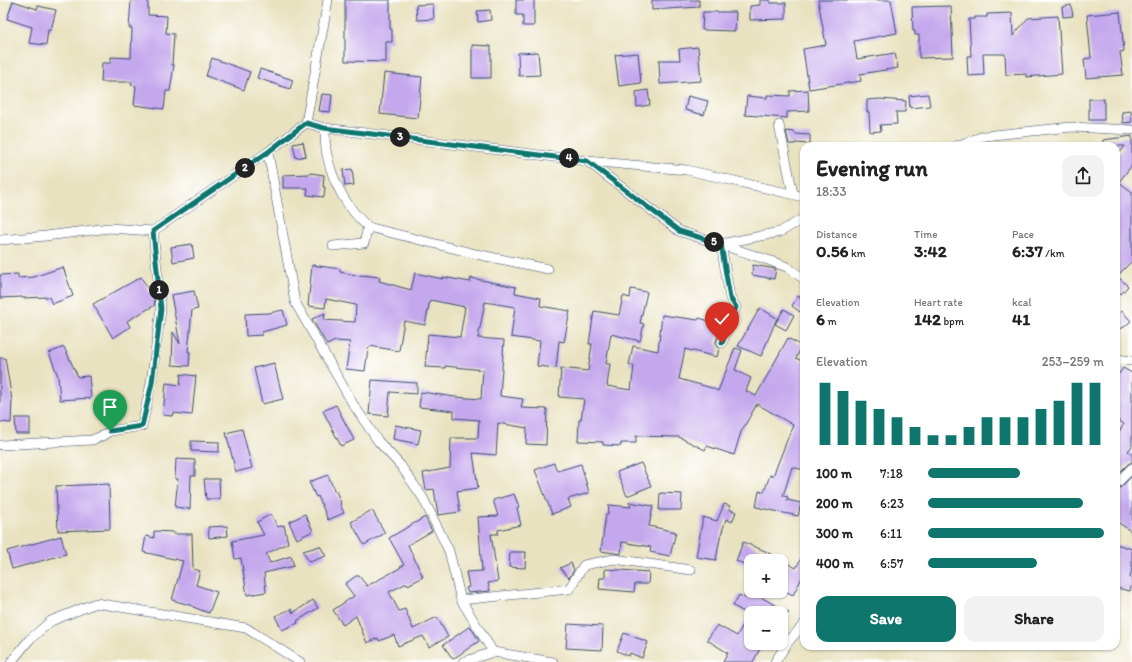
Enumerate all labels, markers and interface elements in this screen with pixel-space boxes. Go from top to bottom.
pin: 3 [390,127,410,147]
text: 3 [397,130,403,143]
pin: 4 [559,148,579,168]
text: 4 [566,151,572,164]
text: Evening run [816,155,928,182]
button: share [1062,155,1104,197]
pin: 2 [235,158,255,178]
text: 2 [242,161,248,174]
text: 18:33 [816,184,847,199]
text: Distance [816,228,857,241]
text: Time [914,228,937,241]
text: Pace [1012,228,1034,241]
pin: 5 [704,232,724,252]
text: 5 [711,235,717,248]
text: 0.56 [816,241,849,261]
text: 3:42 [914,241,947,261]
text: 6:37 [1012,241,1043,261]
text: km [849,247,866,260]
text: /km [1043,247,1065,260]
pin: 1 [149,280,169,300]
text: 1 [156,283,162,296]
text: Elevation [816,296,860,309]
text: Heart rate [914,296,963,309]
text: kcal [1012,296,1032,309]
pin [705,302,739,343]
icon: check [711,308,733,330]
text: 6 [816,309,825,329]
text: 142 [914,309,941,329]
text: 41 [1012,309,1030,329]
text: m [825,315,837,328]
text: bpm [941,315,964,328]
text: Elevation [816,354,868,369]
text: 253–259 m [1042,354,1104,369]
pin [93,390,127,431]
icon: arrive [99,396,121,418]
text: 100 m [816,466,852,481]
text: 7:18 [880,466,903,481]
text: 200 m [816,496,853,511]
text: 6:23 [880,496,904,511]
text: 300 m [816,526,853,541]
text: 6:11 [880,526,902,541]
map controls [744,554,788,650]
button: + [744,554,788,598]
text: 400 m [816,556,854,571]
text: 6:57 [880,556,903,571]
button: Save [816,596,956,642]
button: Share [964,596,1104,642]
button: − [744,606,788,650]

